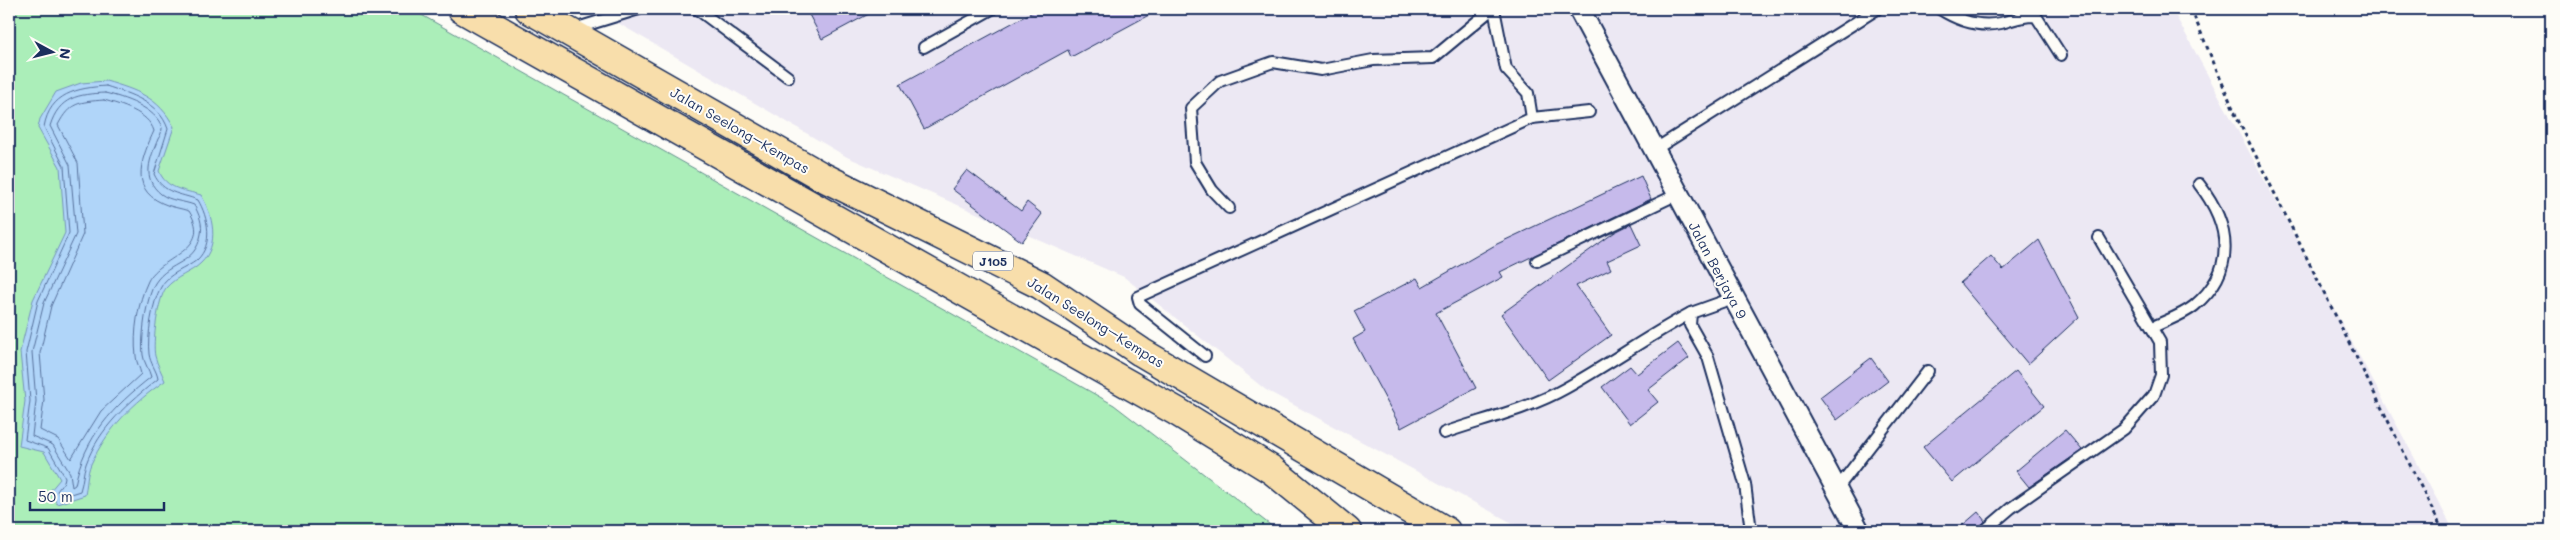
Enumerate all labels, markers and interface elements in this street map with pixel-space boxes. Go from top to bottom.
north arrow [28,28,78,78]
text: N [55,47,75,60]
street label: Jalan Seelong–Kempas [667,82,813,178]
street label: Jalan Berjaya 9 [1684,218,1752,322]
road number: J105 [973,252,1013,270]
street label: Jalan Seelong–Kempas [1024,272,1168,372]
scale bar [30,480,164,512]
text: 50 m [38,486,73,506]

